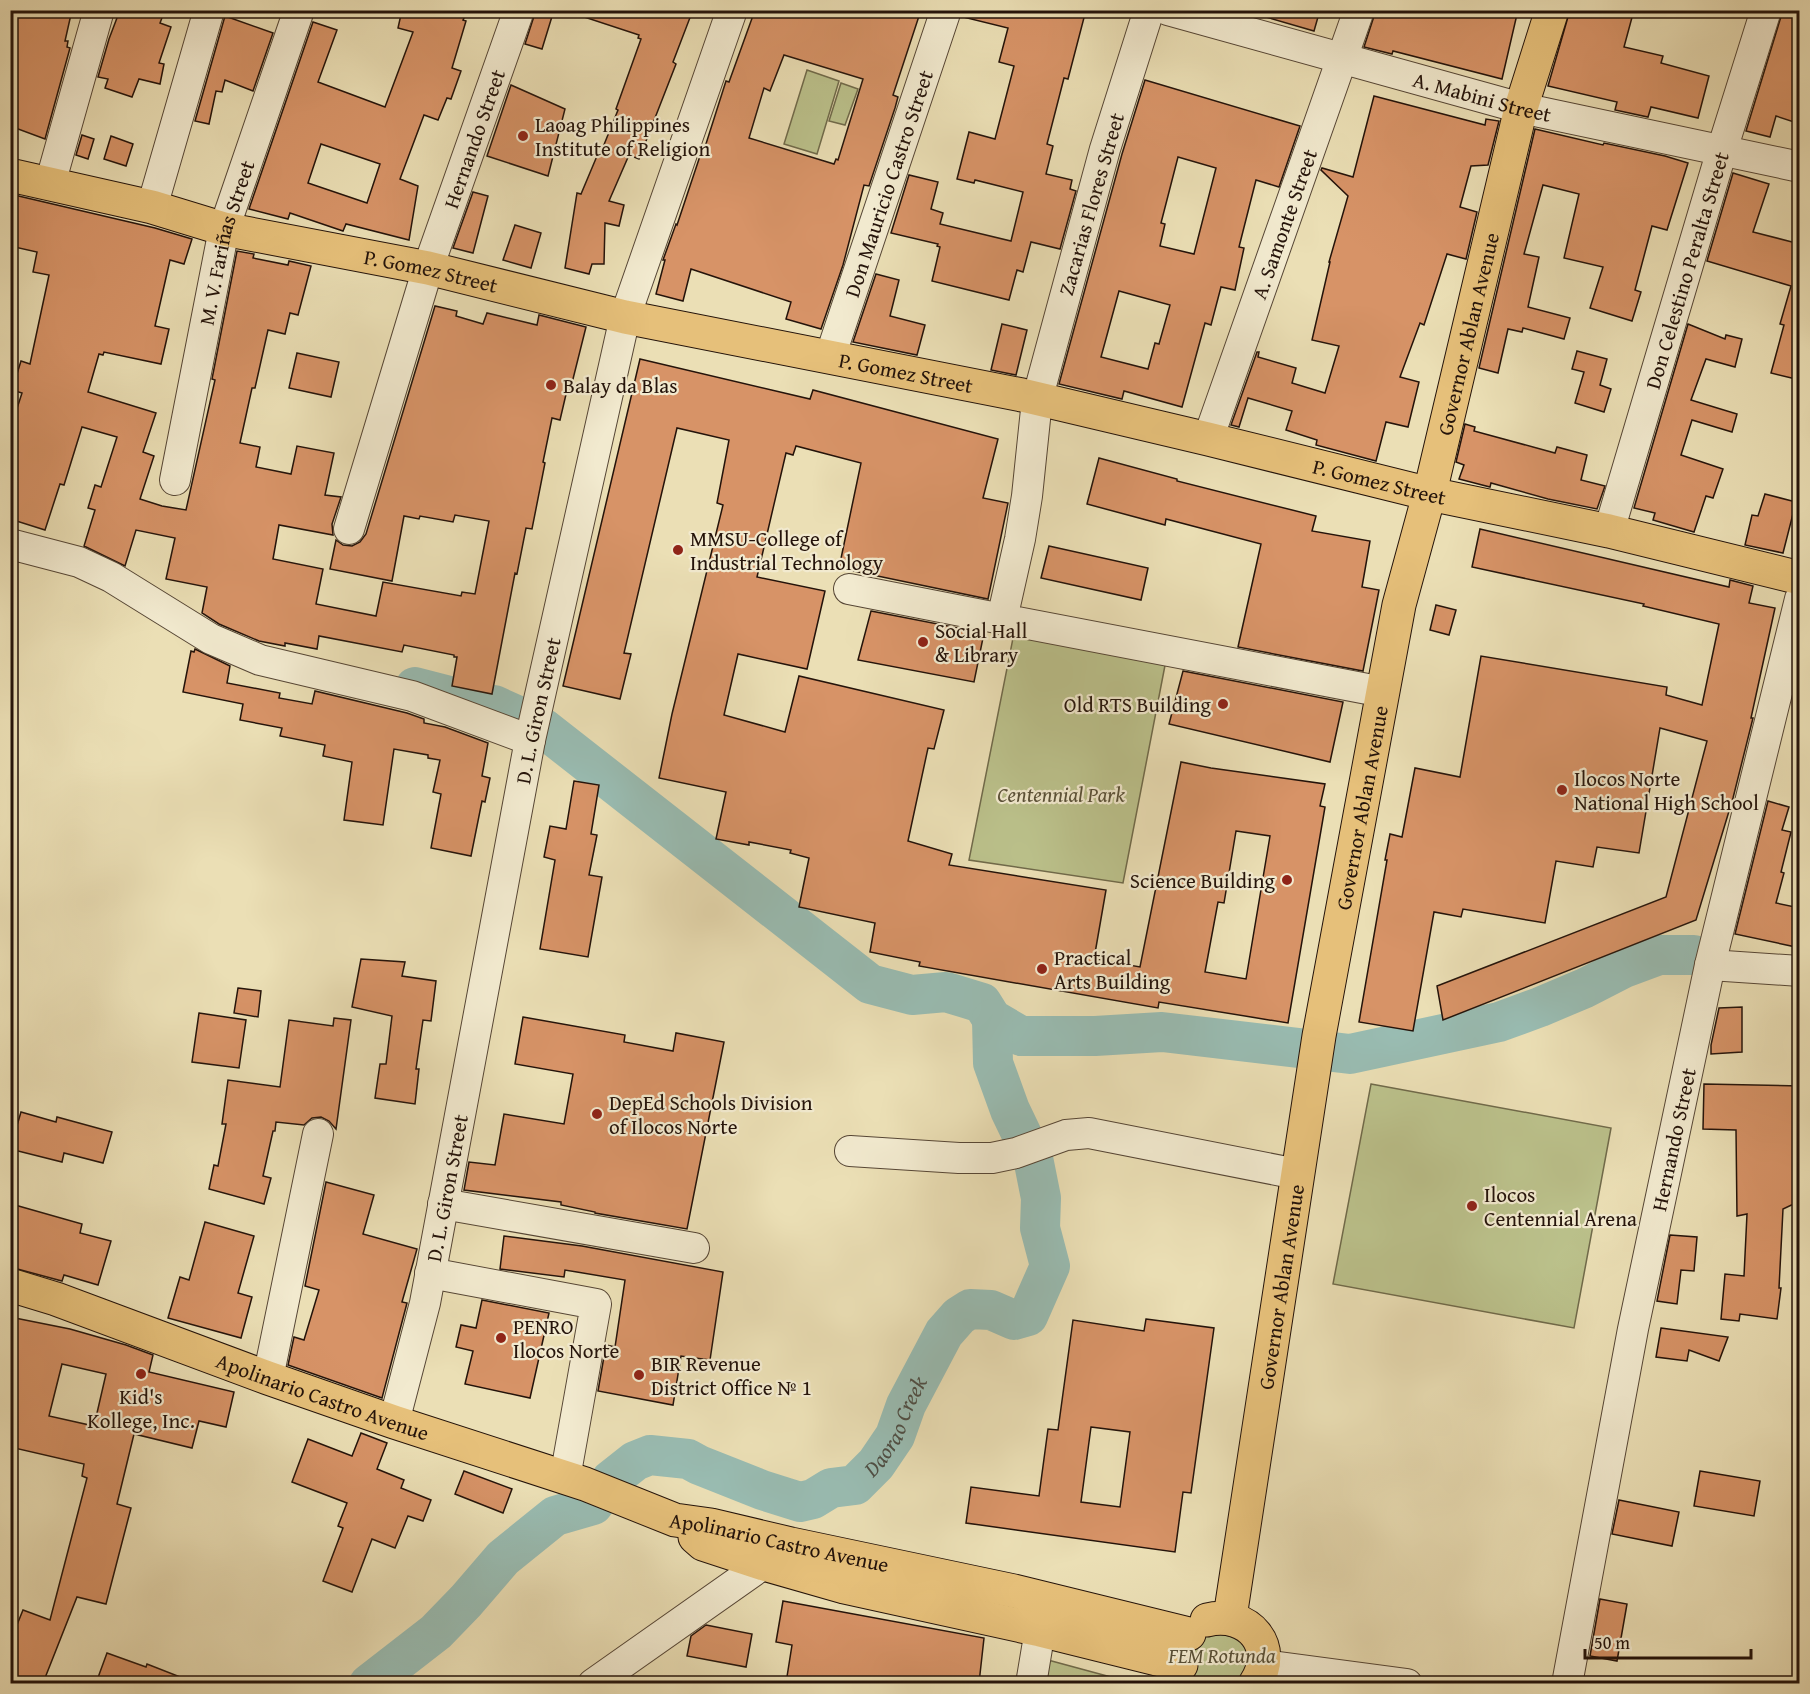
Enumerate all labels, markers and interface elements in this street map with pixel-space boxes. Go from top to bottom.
street label: A. Mabini Street [1410,63,1555,130]
street label: Hernando Street [435,64,513,212]
street label: Don Mauricio Castro Street [836,65,941,301]
street label: Zacarias Flores Street [1050,108,1132,299]
place label: Laoag Philippines Institute of Religion [535,109,710,164]
marker: Laoag Philippines Institute of Religion [516,129,530,143]
street label: A. Samonte Street [1243,144,1325,303]
street label: Don Celestino Peralta Street [1636,147,1736,393]
street label: M. V. Fariñas Street [190,155,262,328]
street label: Governor Ablan Avenue [1429,229,1507,438]
street label: P. Gomez Street [362,241,502,300]
street label: P. Gomez Street [836,344,976,401]
place label: Balay da Blas [563,370,678,401]
marker: Balay da Blas [544,378,558,392]
street label: P. Gomez Street [1310,450,1449,513]
place label: MMSU-College of Industrial Technology [690,523,884,578]
marker: MMSU-College of Industrial Technology [671,543,685,557]
place label: Social Hall & Library [935,615,1027,670]
street label: D. L. Giron Street [507,634,568,786]
marker: Social Hall & Library [916,635,930,649]
place label: Old RTS Building [1064,689,1212,720]
marker: Old RTS Building [1216,697,1230,711]
street label: Governor Ablan Avenue [1327,703,1396,912]
place label: Ilocos Norte National High School [1574,763,1759,818]
park label: Centennial Park [997,779,1125,810]
marker: Ilocos Norte National High School [1555,783,1569,797]
place label: Science Building [1130,865,1276,896]
marker: Science Building [1280,873,1294,887]
place label: Practical Arts Building [1054,942,1171,997]
marker: Practical Arts Building [1035,962,1049,976]
street label: Hernando Street [1643,1064,1703,1214]
place label: DepEd Schools Division of Ilocos Norte [609,1087,813,1142]
marker: DepEd Schools Division of Ilocos Norte [590,1107,604,1121]
street label: D. L. Giron Street [418,1111,475,1264]
place label: Ilocos Centennial Arena [1484,1179,1637,1234]
street label: Governor Ablan Avenue [1250,1182,1312,1392]
marker: Ilocos Centennial Arena [1465,1199,1479,1213]
place label: PENRO Ilocos Norte [513,1311,620,1366]
marker: PENRO Ilocos Norte [494,1331,508,1345]
street label: Apolinario Castro Avenue [212,1345,433,1448]
place label: BIR Revenue District Office № 1 [651,1348,812,1403]
marker: Kid's Kollege, Inc. [134,1367,148,1381]
marker: BIR Revenue District Office № 1 [632,1368,646,1382]
water label: Daorao Creek [855,1369,935,1485]
place label: Kid's Kollege, Inc. [87,1381,195,1436]
street label: Apolinario Castro Avenue [668,1504,892,1580]
scale bar [1585,1622,1752,1660]
text: 50 m [1594,1629,1630,1656]
park label: FEM Rotunda [1167,1640,1276,1671]

